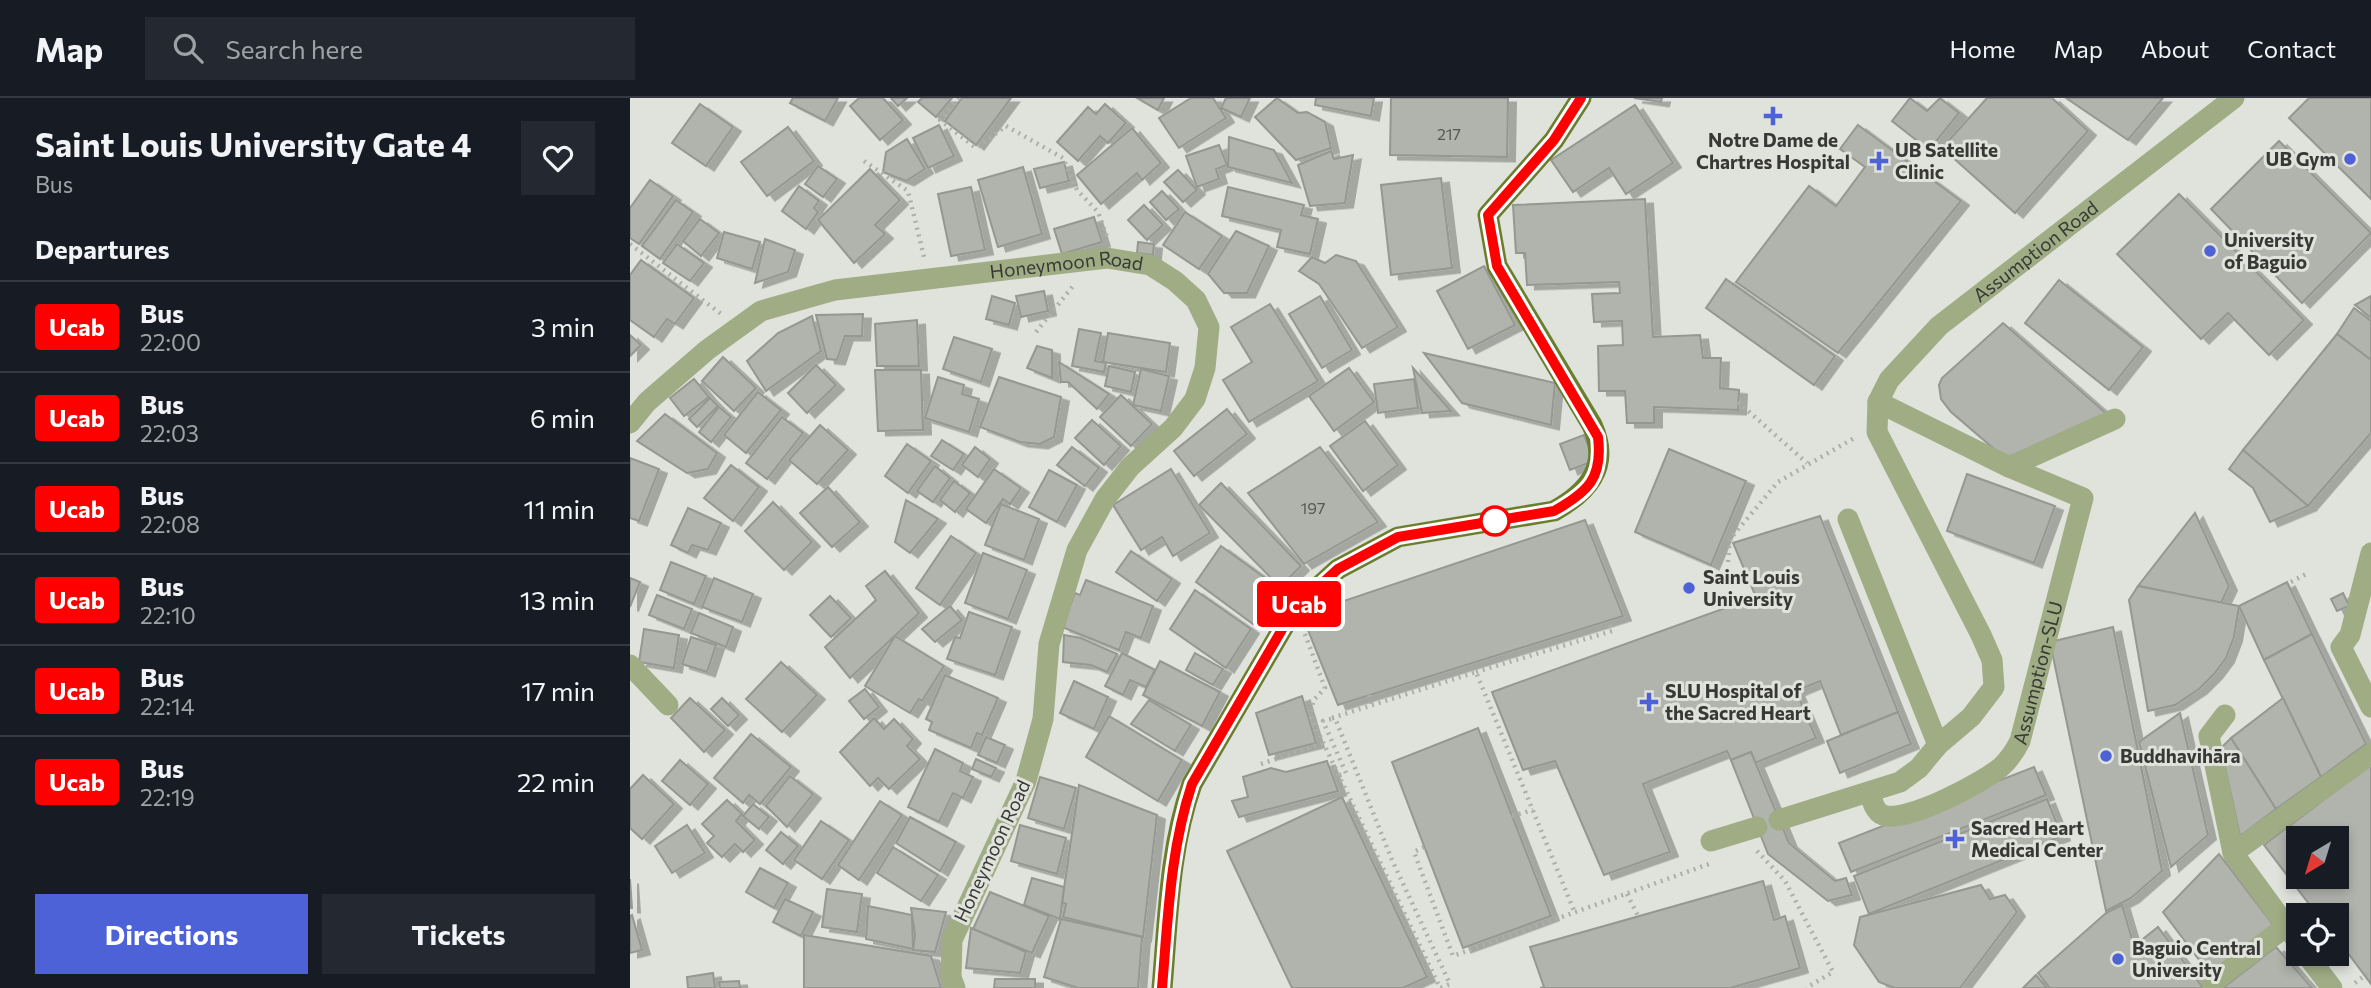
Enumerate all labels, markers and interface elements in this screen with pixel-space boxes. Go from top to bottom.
search box [145,17,635,80]
text: Map [35,28,103,69]
icon: search [169,29,207,67]
text: Search here [225,33,363,64]
text: Home [1950,34,2016,63]
text: Map [2054,34,2103,63]
text: About [2141,34,2209,63]
text: Contact [2247,34,2336,63]
marker: Notre Dame de Chartres Hospital [1763,106,1783,126]
button: heart [521,121,595,195]
text: Saint Louis University Gate 4 [35,123,472,164]
house number: 217 [1437,124,1461,143]
place label: Notre Dame de Chartres Hospital [1696,128,1850,173]
place label: UB Satellite Clinic [1895,138,1998,183]
place label: UB Gym [2266,147,2336,170]
marker: UB Satellite Clinic [1869,151,1889,171]
marker: UB Gym [2342,151,2358,167]
text: Bus [35,170,73,198]
street label: Assumption Road [1968,196,2102,306]
place label: University of Baguio [2224,228,2315,273]
text: Departures [35,233,170,264]
marker: University of Baguio [2202,243,2218,259]
street label: Honeymoon Road [988,246,1145,283]
text: Bus [140,297,184,328]
text: 3 min [531,311,595,342]
text: Ucab [49,312,105,341]
text: 22:00 [140,328,201,356]
text: Bus [140,388,184,419]
text: 6 min [530,402,595,433]
text: Ucab [49,403,105,432]
text: 22:03 [140,419,199,447]
text: Bus [140,479,184,510]
text: 11 min [524,493,595,524]
text: Ucab [49,494,105,523]
house number: 197 [1301,498,1325,517]
unlabelled marker [1480,506,1510,536]
text: 22:08 [140,510,200,538]
place label: Saint Louis University [1703,565,1800,610]
text: Bus [140,570,184,601]
marker: Saint Louis University [1681,580,1697,596]
line badge: Ucab [1250,581,1348,627]
text: 13 min [520,584,595,615]
text: Ucab [49,585,105,614]
text: Ucab [1271,589,1327,618]
street label: Assumption-SLU [2008,599,2067,747]
text: 22:10 [140,601,196,629]
text: Bus [140,661,184,692]
text: 17 min [521,675,595,706]
text: Ucab [49,676,105,705]
place label: SLU Hospital of the Sacred Heart [1665,679,1811,724]
text: 22:14 [140,692,195,720]
marker: SLU Hospital of the Sacred Heart [1639,692,1659,712]
place label: Buddhavihāra [2120,744,2241,767]
marker: Buddhavihāra [2098,748,2114,764]
text: Bus [140,752,184,783]
text: 22 min [517,766,595,797]
text: Ucab [49,767,105,796]
street label: Honeymoon Road [949,776,1035,926]
text: 22:19 [140,783,195,811]
place label: Sacred Heart Medical Center [1971,816,2104,861]
north arrow [2286,826,2348,889]
map controls [2286,826,2349,966]
marker: Sacred Heart Medical Center [1945,829,1965,849]
button: Directions [35,894,308,974]
button: Tickets [322,894,595,974]
button: locate [2286,903,2349,966]
place label: Baguio Central University [2132,936,2261,981]
marker: Baguio Central University [2110,951,2126,967]

